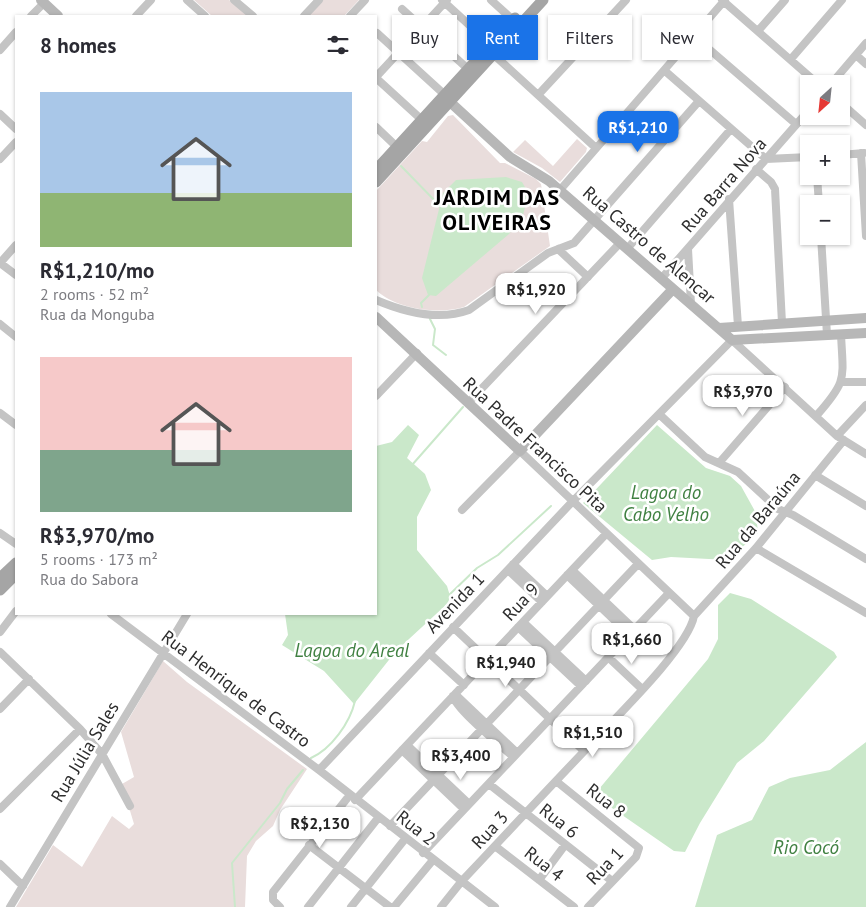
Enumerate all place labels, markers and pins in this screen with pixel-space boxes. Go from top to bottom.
pin: R$1,210 [592,110,684,153]
pin: R$1,920 [490,272,582,315]
pin: R$3,970 [697,374,789,417]
pin: R$1,660 [586,622,678,665]
pin: R$1,940 [460,646,552,688]
pin: R$1,510 [547,716,639,758]
pin: R$3,400 [415,738,507,781]
pin: R$2,130 [274,806,366,849]

